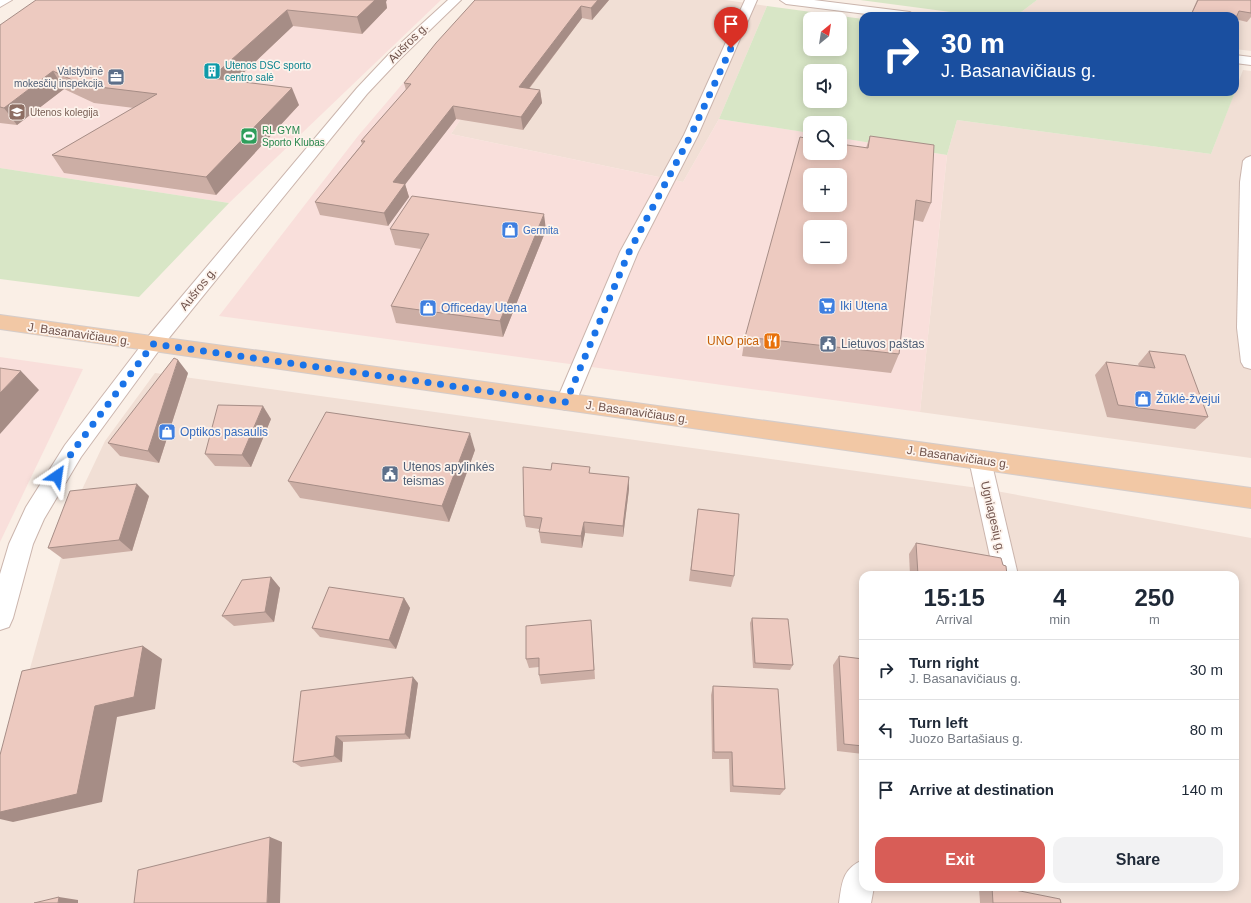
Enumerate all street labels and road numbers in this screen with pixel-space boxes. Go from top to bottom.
street label: Aušros g. [385,20,431,66]
street label: Aušros g. [177,265,219,313]
street label: J. Basanavičiaus g. [27,320,131,348]
street label: J. Basanavičiaus g. [585,398,689,426]
street label: J. Basanavičiaus g. [906,443,1010,471]
street label: Ugniagesių g. [978,480,1008,554]

